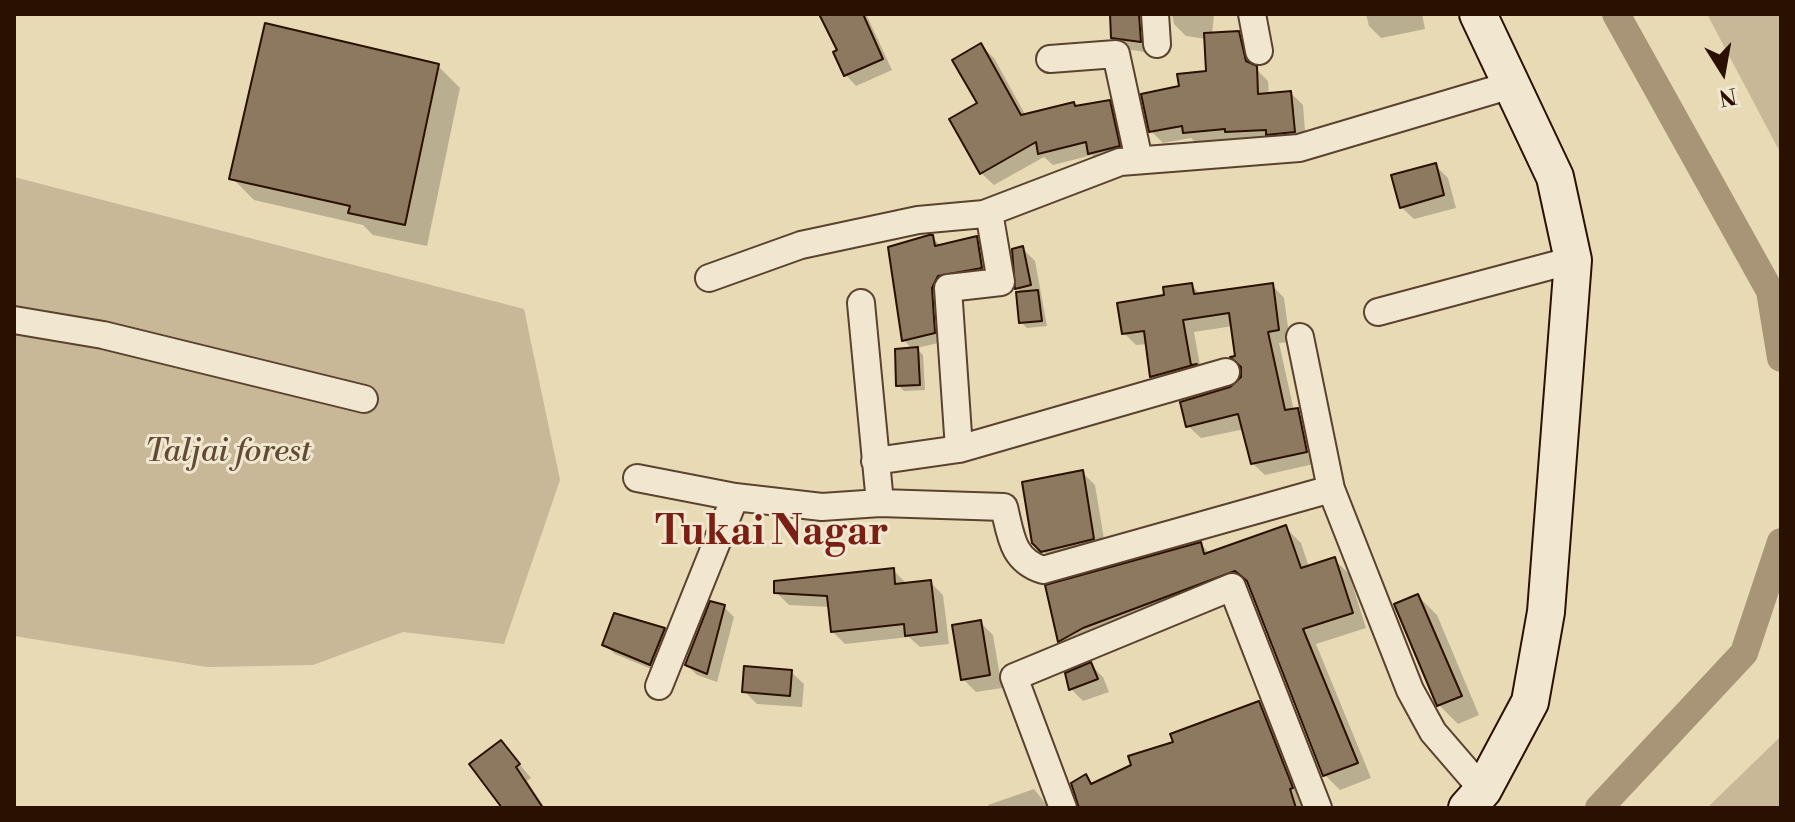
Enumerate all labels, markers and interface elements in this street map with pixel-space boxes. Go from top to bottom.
north arrow [1683,32,1763,112]
text: N [1717,81,1739,111]
park label: Taljai forest [145,434,311,472]
district label: Tukai Nagar [655,510,889,558]

